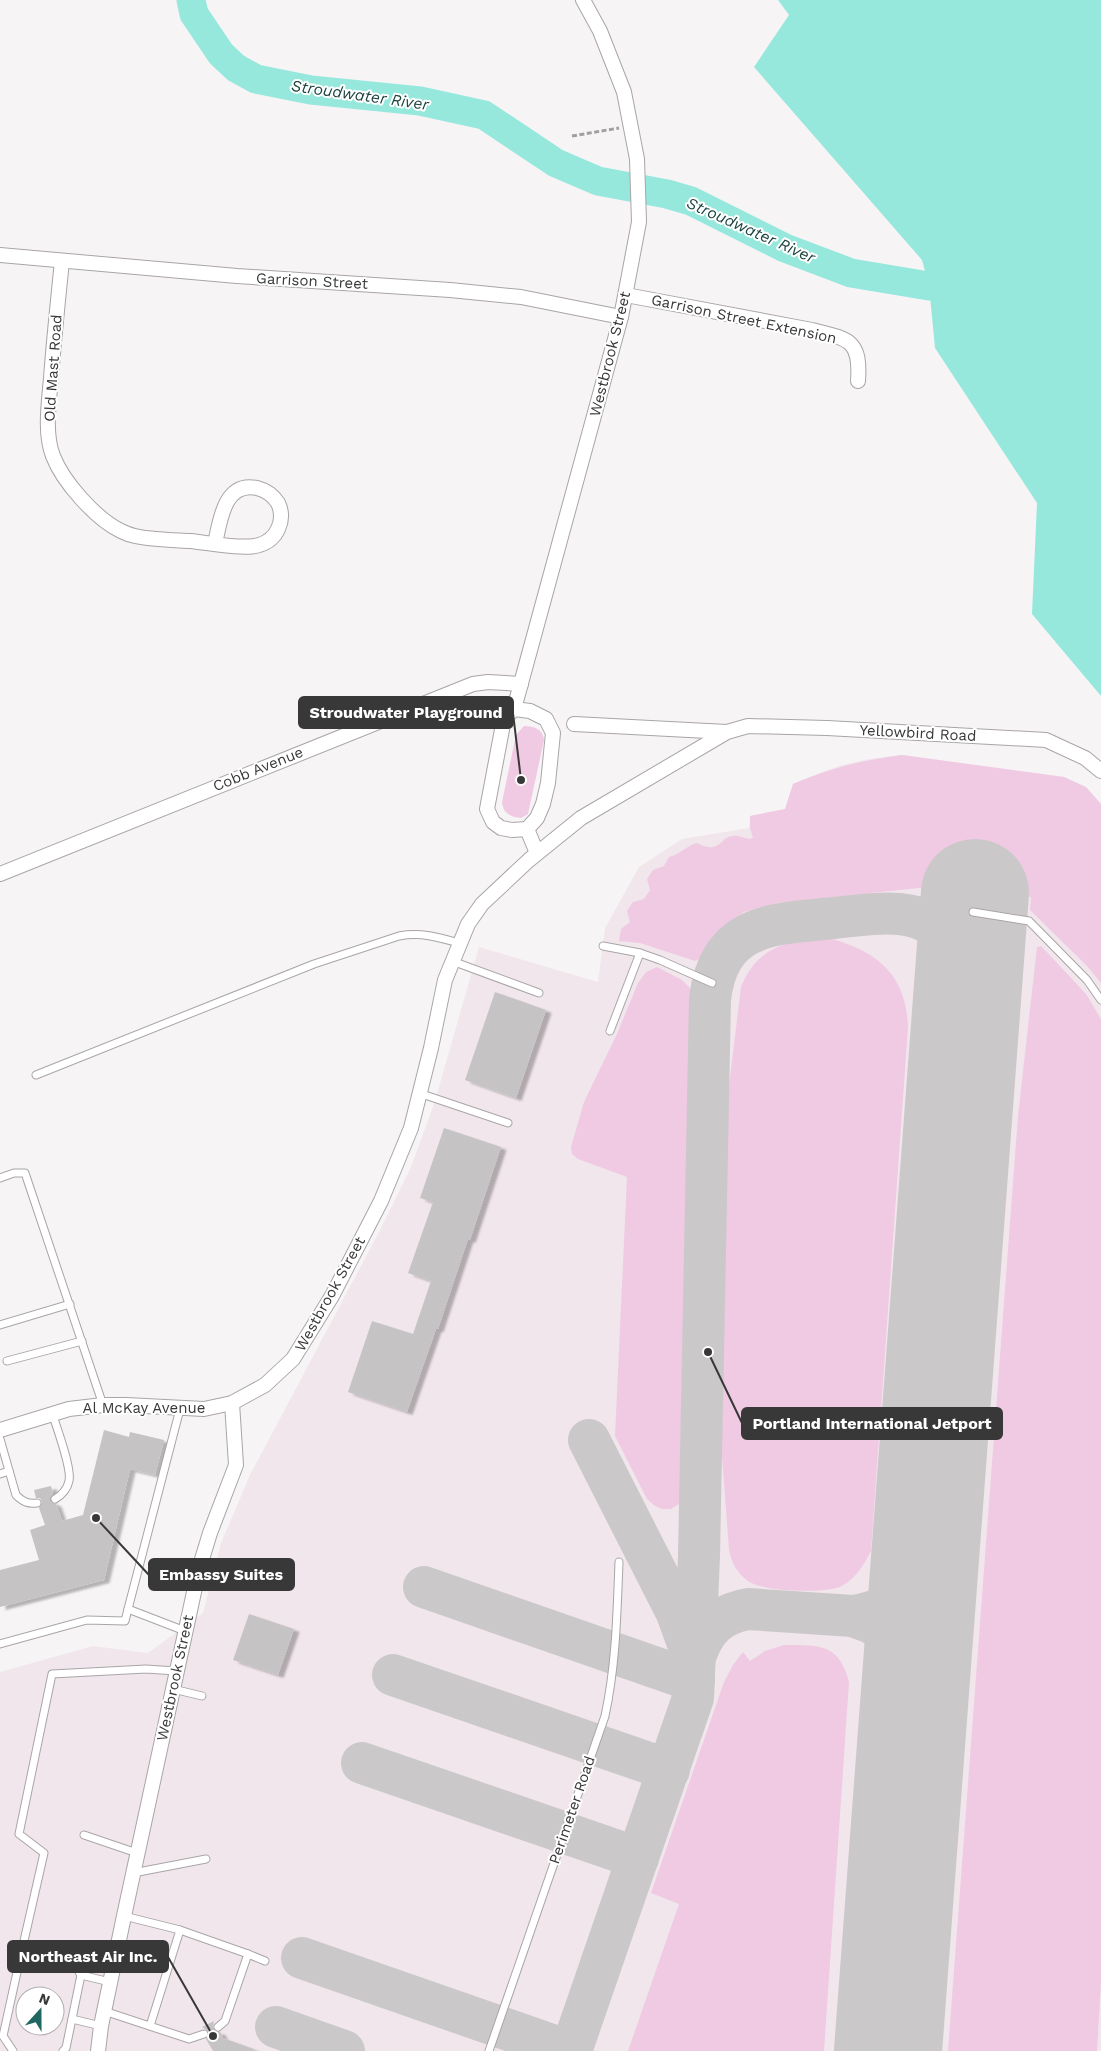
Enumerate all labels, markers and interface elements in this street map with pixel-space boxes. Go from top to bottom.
water label: Stroudwater River [290,76,431,114]
water label: Stroudwater River [684,193,819,267]
street label: Garrison Street [256,269,369,293]
street label: Westbrook Street [586,289,634,419]
street label: Garrison Street Extension [650,291,838,347]
street label: Old Mast Road [40,314,66,422]
callout: Stroudwater Playground [299,697,513,728]
text: Stroudwater Playground [309,703,503,722]
street label: Yellowbird Road [859,721,977,745]
street label: Cobb Avenue [210,743,306,795]
street label: Westbrook Street [291,1233,369,1355]
street label: Al McKay Avenue [83,1399,205,1417]
callout: Portland International Jetport [742,1408,1002,1439]
text: Portland International Jetport [753,1414,991,1433]
callout: Embassy Suites [149,1559,294,1590]
text: Embassy Suites [159,1565,284,1584]
street label: Westbrook Street [153,1613,197,1743]
street label: Perimeter Road [545,1754,599,1866]
callout: Northeast Air Inc. [8,1941,168,1972]
text: Northeast Air Inc. [19,1947,157,1966]
north arrow [15,1986,65,2036]
text: N [37,1990,52,2008]

